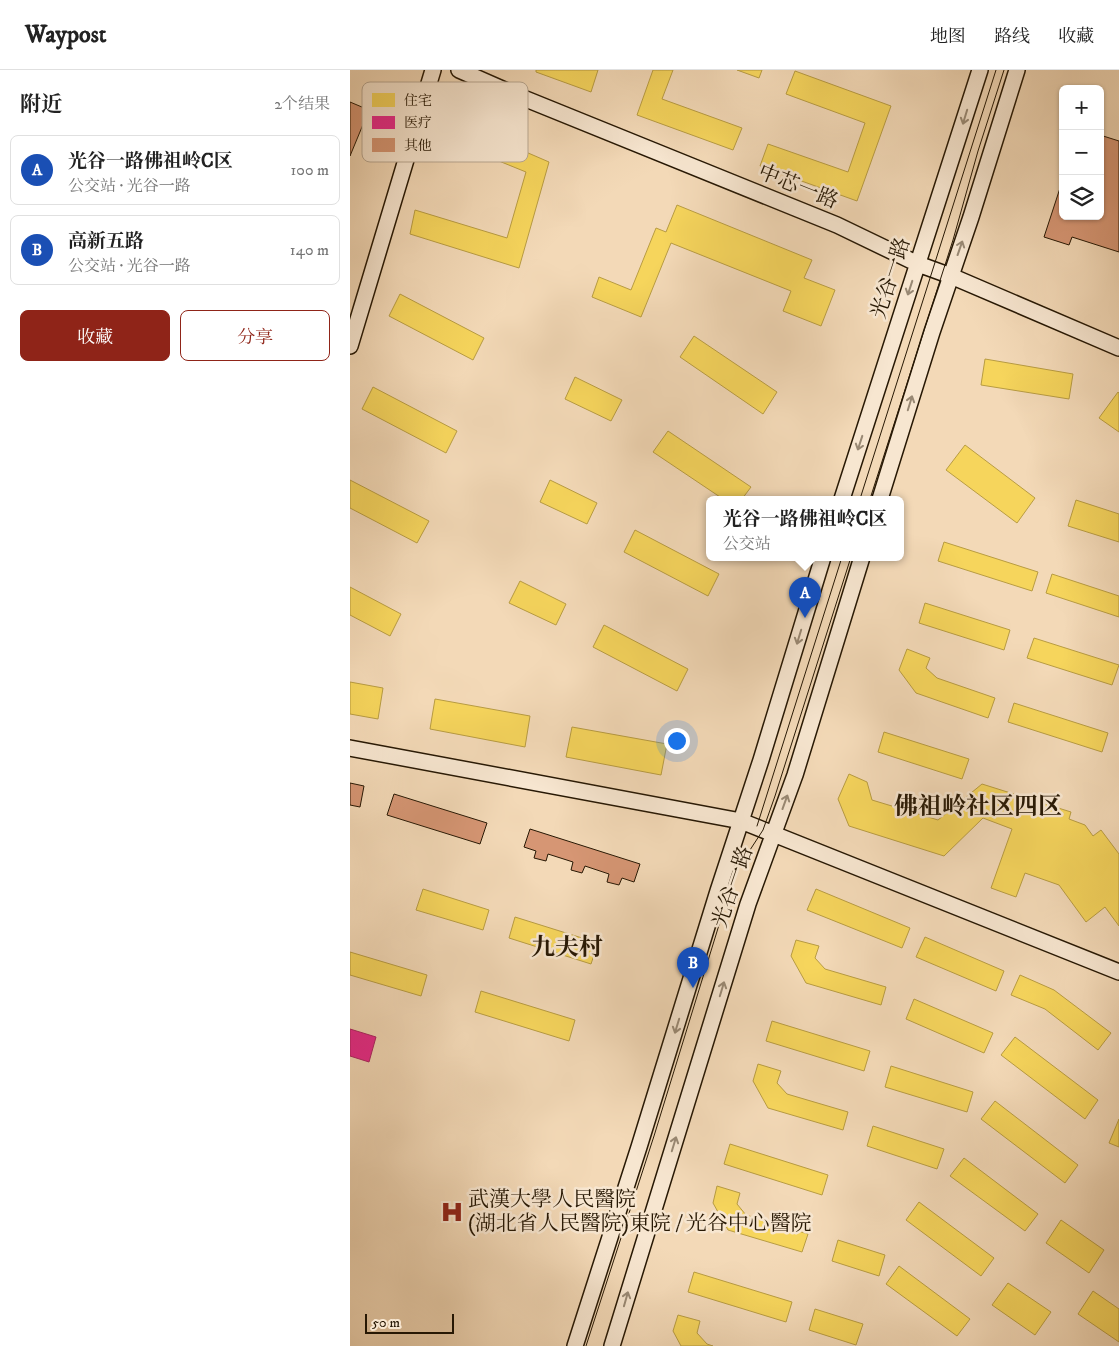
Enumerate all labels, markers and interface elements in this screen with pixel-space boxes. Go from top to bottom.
text: Waypost [25,20,106,50]
text: 地图 [930,26,966,48]
text: 路线 [994,26,1030,48]
text: 收藏 [1058,26,1094,48]
legend [362,82,528,162]
map controls [1059,85,1104,220]
button: + [1059,85,1104,130]
text: 附近 [20,92,62,118]
text: 住宅 [404,92,432,110]
text: 2个结果 [274,94,330,114]
one-way arrow [960,108,969,124]
text: 医疗 [404,114,432,132]
button: − [1059,130,1104,175]
text: 其他 [404,137,432,155]
text: 光谷一路佛祖岭C区 [68,150,233,173]
street label: 中芯一路 [754,159,842,215]
text: A [32,160,42,180]
text: 100 m [291,160,329,180]
button: layers [1059,175,1104,220]
text: 公交站 · 光谷一路 [68,176,191,196]
text: 高新五路 [68,230,144,253]
street label: 光谷一路 [866,234,916,322]
text: B [32,240,42,260]
text: 140 m [290,240,329,260]
one-way arrow [956,241,965,256]
text: 公交站 · 光谷一路 [68,256,191,276]
one-way arrow [905,280,915,296]
button: 收藏 [20,310,170,361]
button: 分享 [180,310,330,361]
one-way arrow [906,395,915,411]
one-way arrow [855,434,865,450]
popup [706,496,904,561]
text: 光谷一路佛祖岭C区 [723,508,887,531]
text: 公交站 [723,534,771,554]
pin: A [789,577,821,618]
one-way arrow [794,629,803,644]
your location [664,728,690,754]
district label: 佛祖岭社区四区 [894,792,1062,822]
one-way arrow [781,795,790,810]
street label: 光谷一路 [707,843,759,931]
district label: 九夫村 [531,933,603,963]
pin: B [677,947,709,988]
one-way arrow [717,981,727,997]
one-way arrow [671,1017,681,1033]
one-way arrow [669,1136,679,1152]
place label: 武漢大學人民醫院 (湖北省人民醫院)東院 / 光谷中心醫院 [468,1187,812,1237]
hospital icon: 武漢大學人民醫院 (湖北省人民醫院)東院 / 光谷中心醫院 [439,1199,465,1225]
one-way arrow [621,1292,631,1308]
scale bar [365,1311,454,1334]
text: 50 m [372,1314,400,1332]

